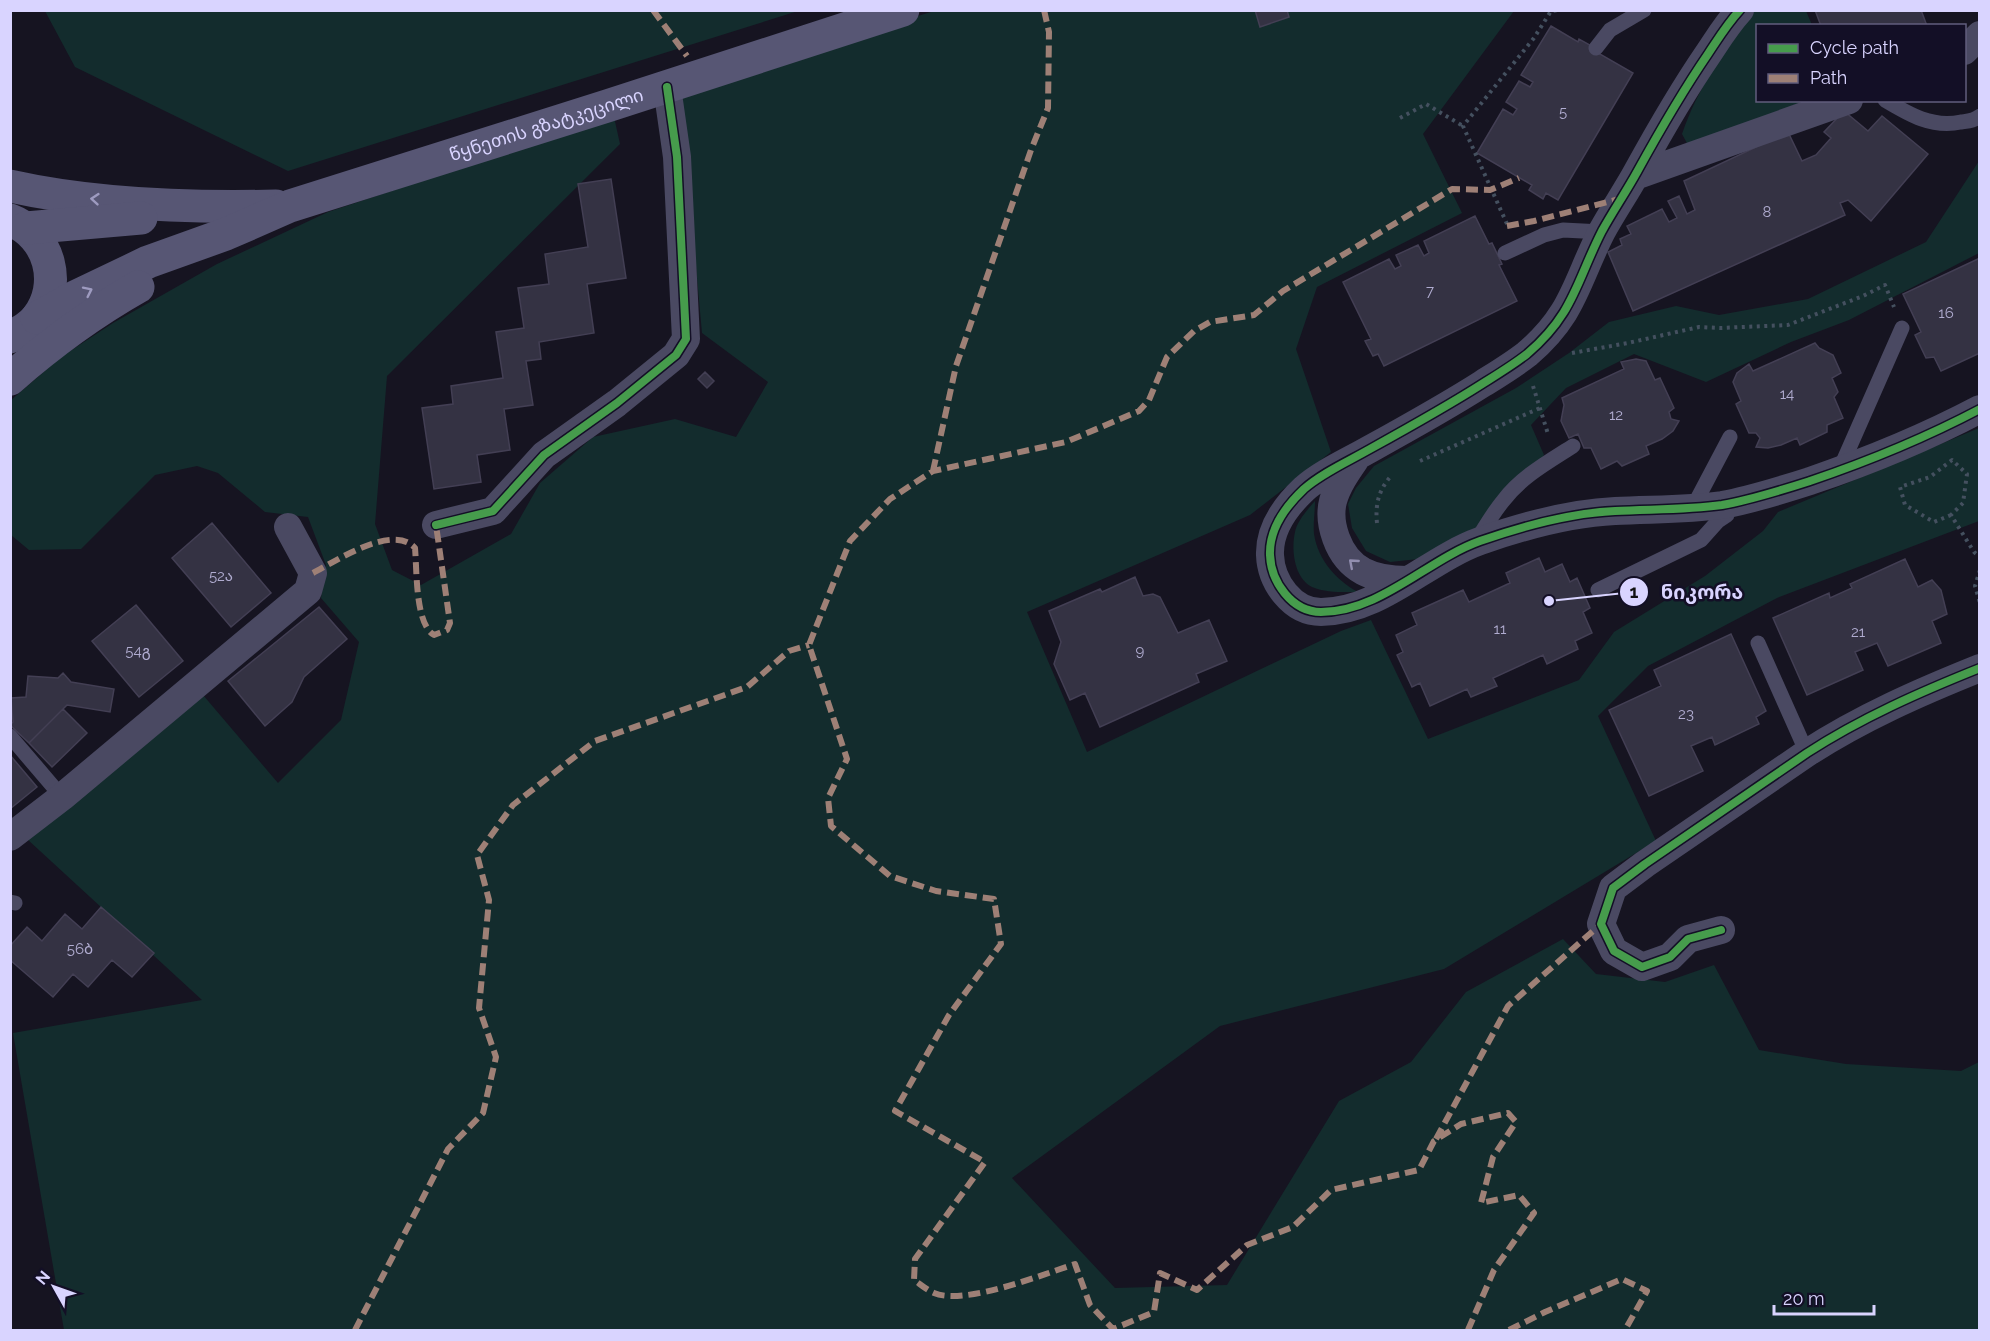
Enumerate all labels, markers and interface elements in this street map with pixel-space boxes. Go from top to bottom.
legend [1756,24,1966,102]
text: Cycle path [1810,37,1899,58]
text: Path [1810,67,1847,88]
street label: წყნეთის გზატკეცილი [447,84,646,165]
house number: 5 [1559,103,1567,121]
one-way arrow [90,193,100,206]
house number: 8 [1763,203,1772,221]
house number: 7 [1426,282,1434,300]
one-way arrow [82,286,93,298]
house number: 16 [1938,304,1954,322]
house number: 14 [1780,385,1794,403]
house number: 12 [1609,406,1623,424]
one-way arrow [1349,559,1360,570]
house number: 52ა [209,567,233,585]
callout: ნიკორა [1619,573,1755,611]
text: ნიკორა [1661,580,1743,604]
text: 1 [1630,581,1639,602]
house number: 11 [1494,620,1507,638]
house number: 21 [1851,623,1866,641]
house number: 54გ [125,642,151,660]
house number: 9 [1136,642,1145,660]
house number: 23 [1678,705,1694,723]
house number: 56ბ [67,940,93,958]
north arrow [24,1257,84,1317]
text: N [32,1267,54,1288]
scale bar [1774,1278,1874,1316]
text: 20 m [1783,1288,1825,1309]

